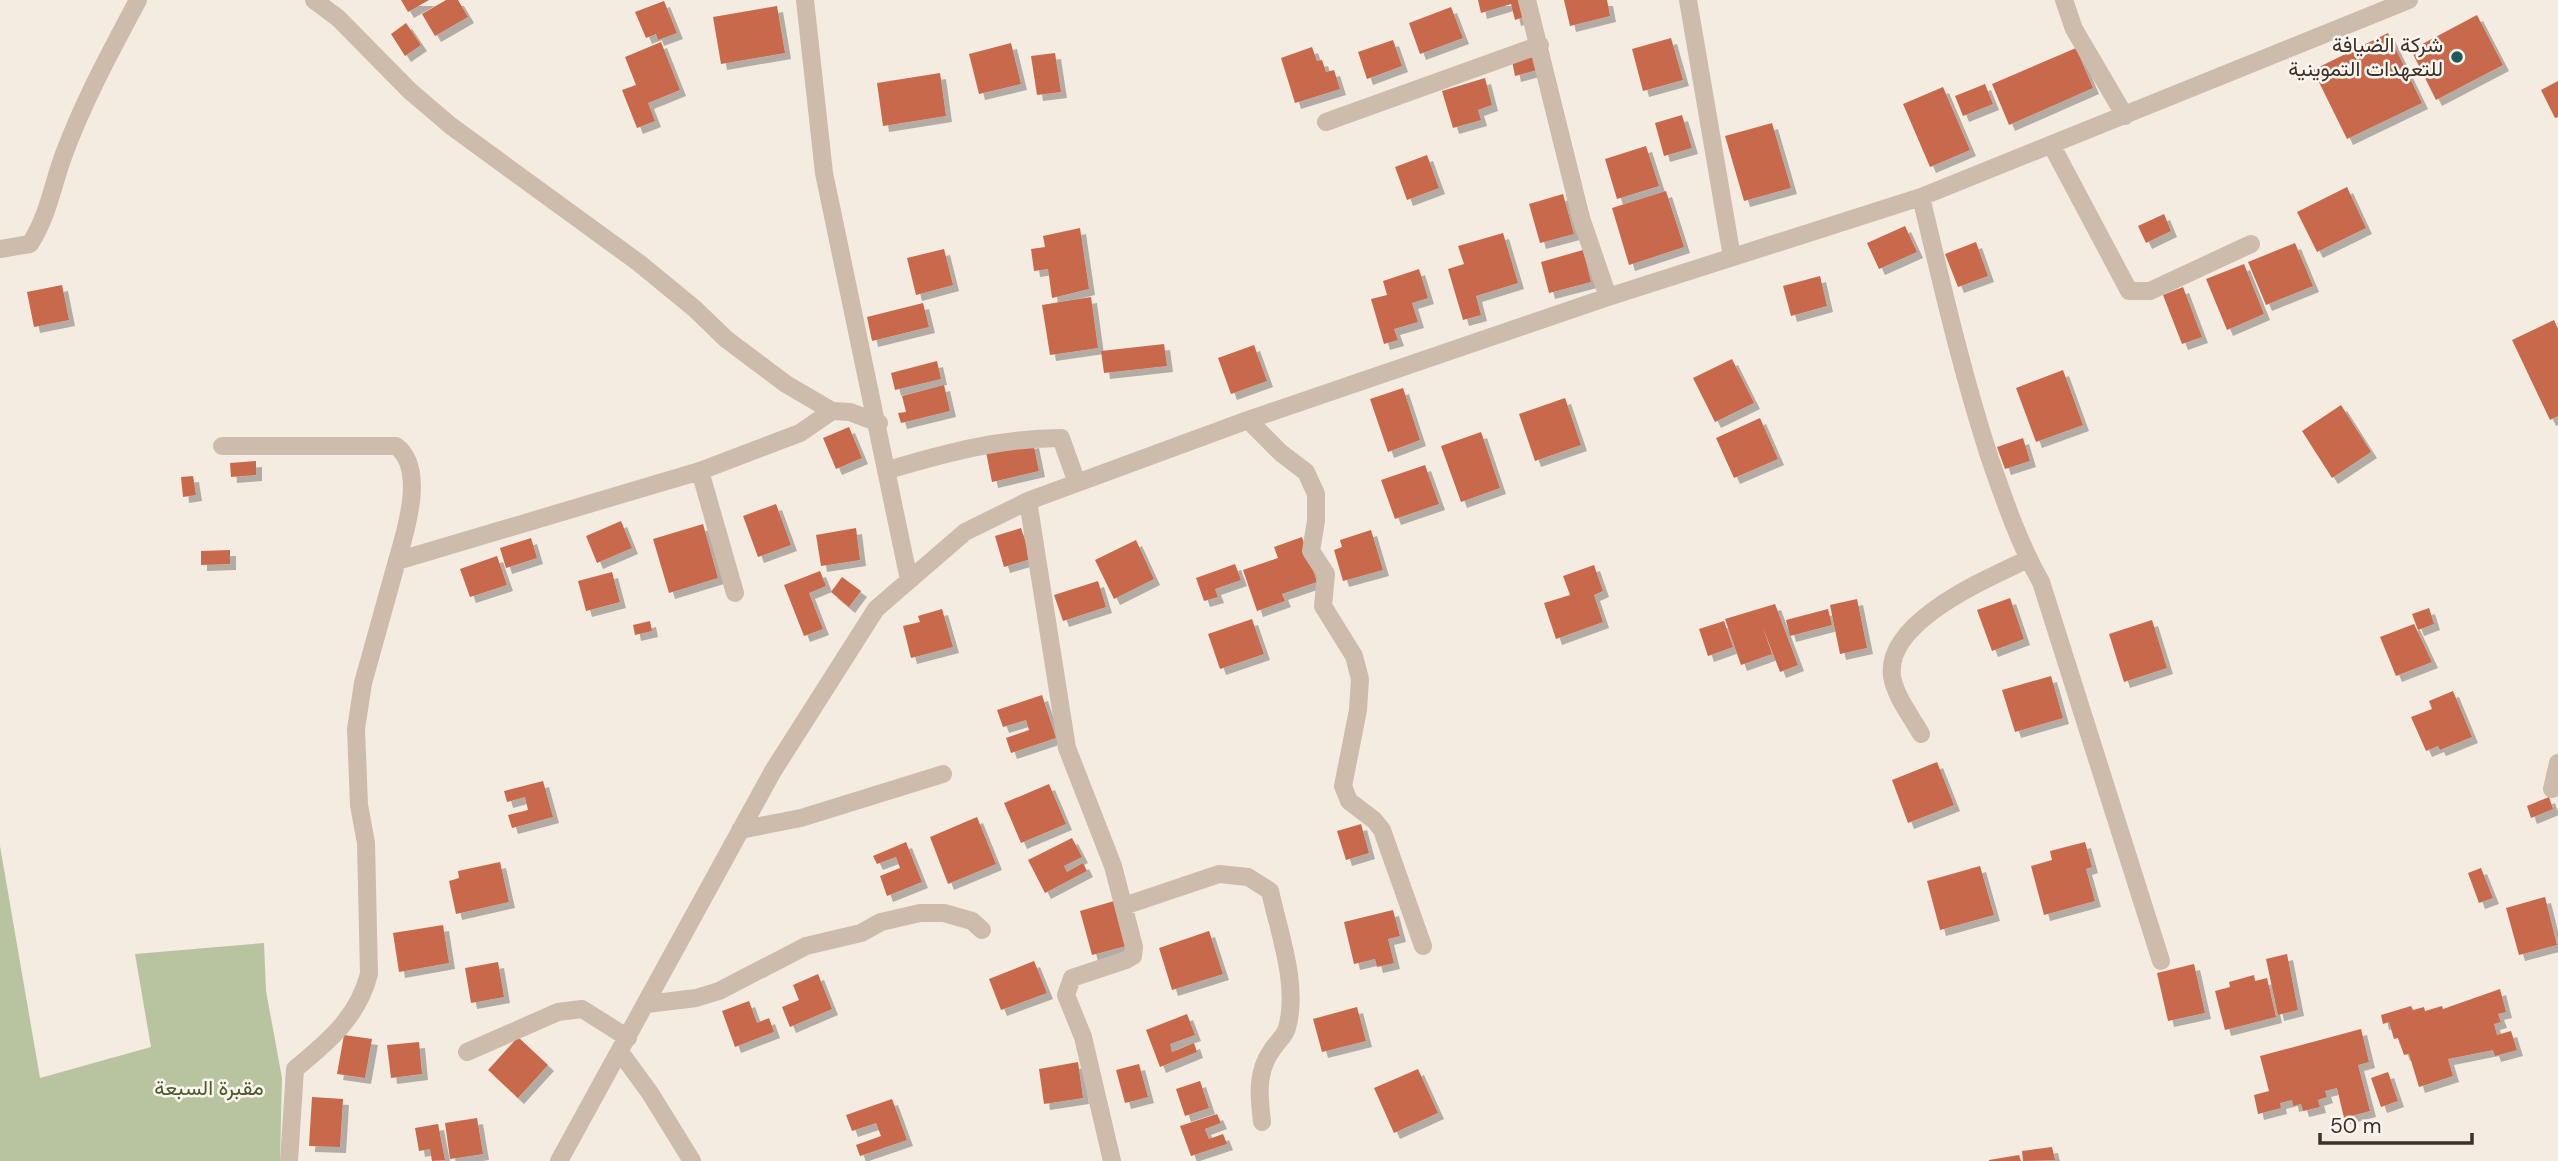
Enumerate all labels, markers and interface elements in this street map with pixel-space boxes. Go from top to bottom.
place label: شركة الضيافة للتعهدات التموينية [2288,31,2443,83]
marker: شركة الضيافة للتعهدات التموينية [2449,49,2465,65]
park label: مقبرة السبعة [154,1074,264,1102]
scale bar [2320,1102,2472,1146]
text: 50 m [2330,1112,2381,1140]

